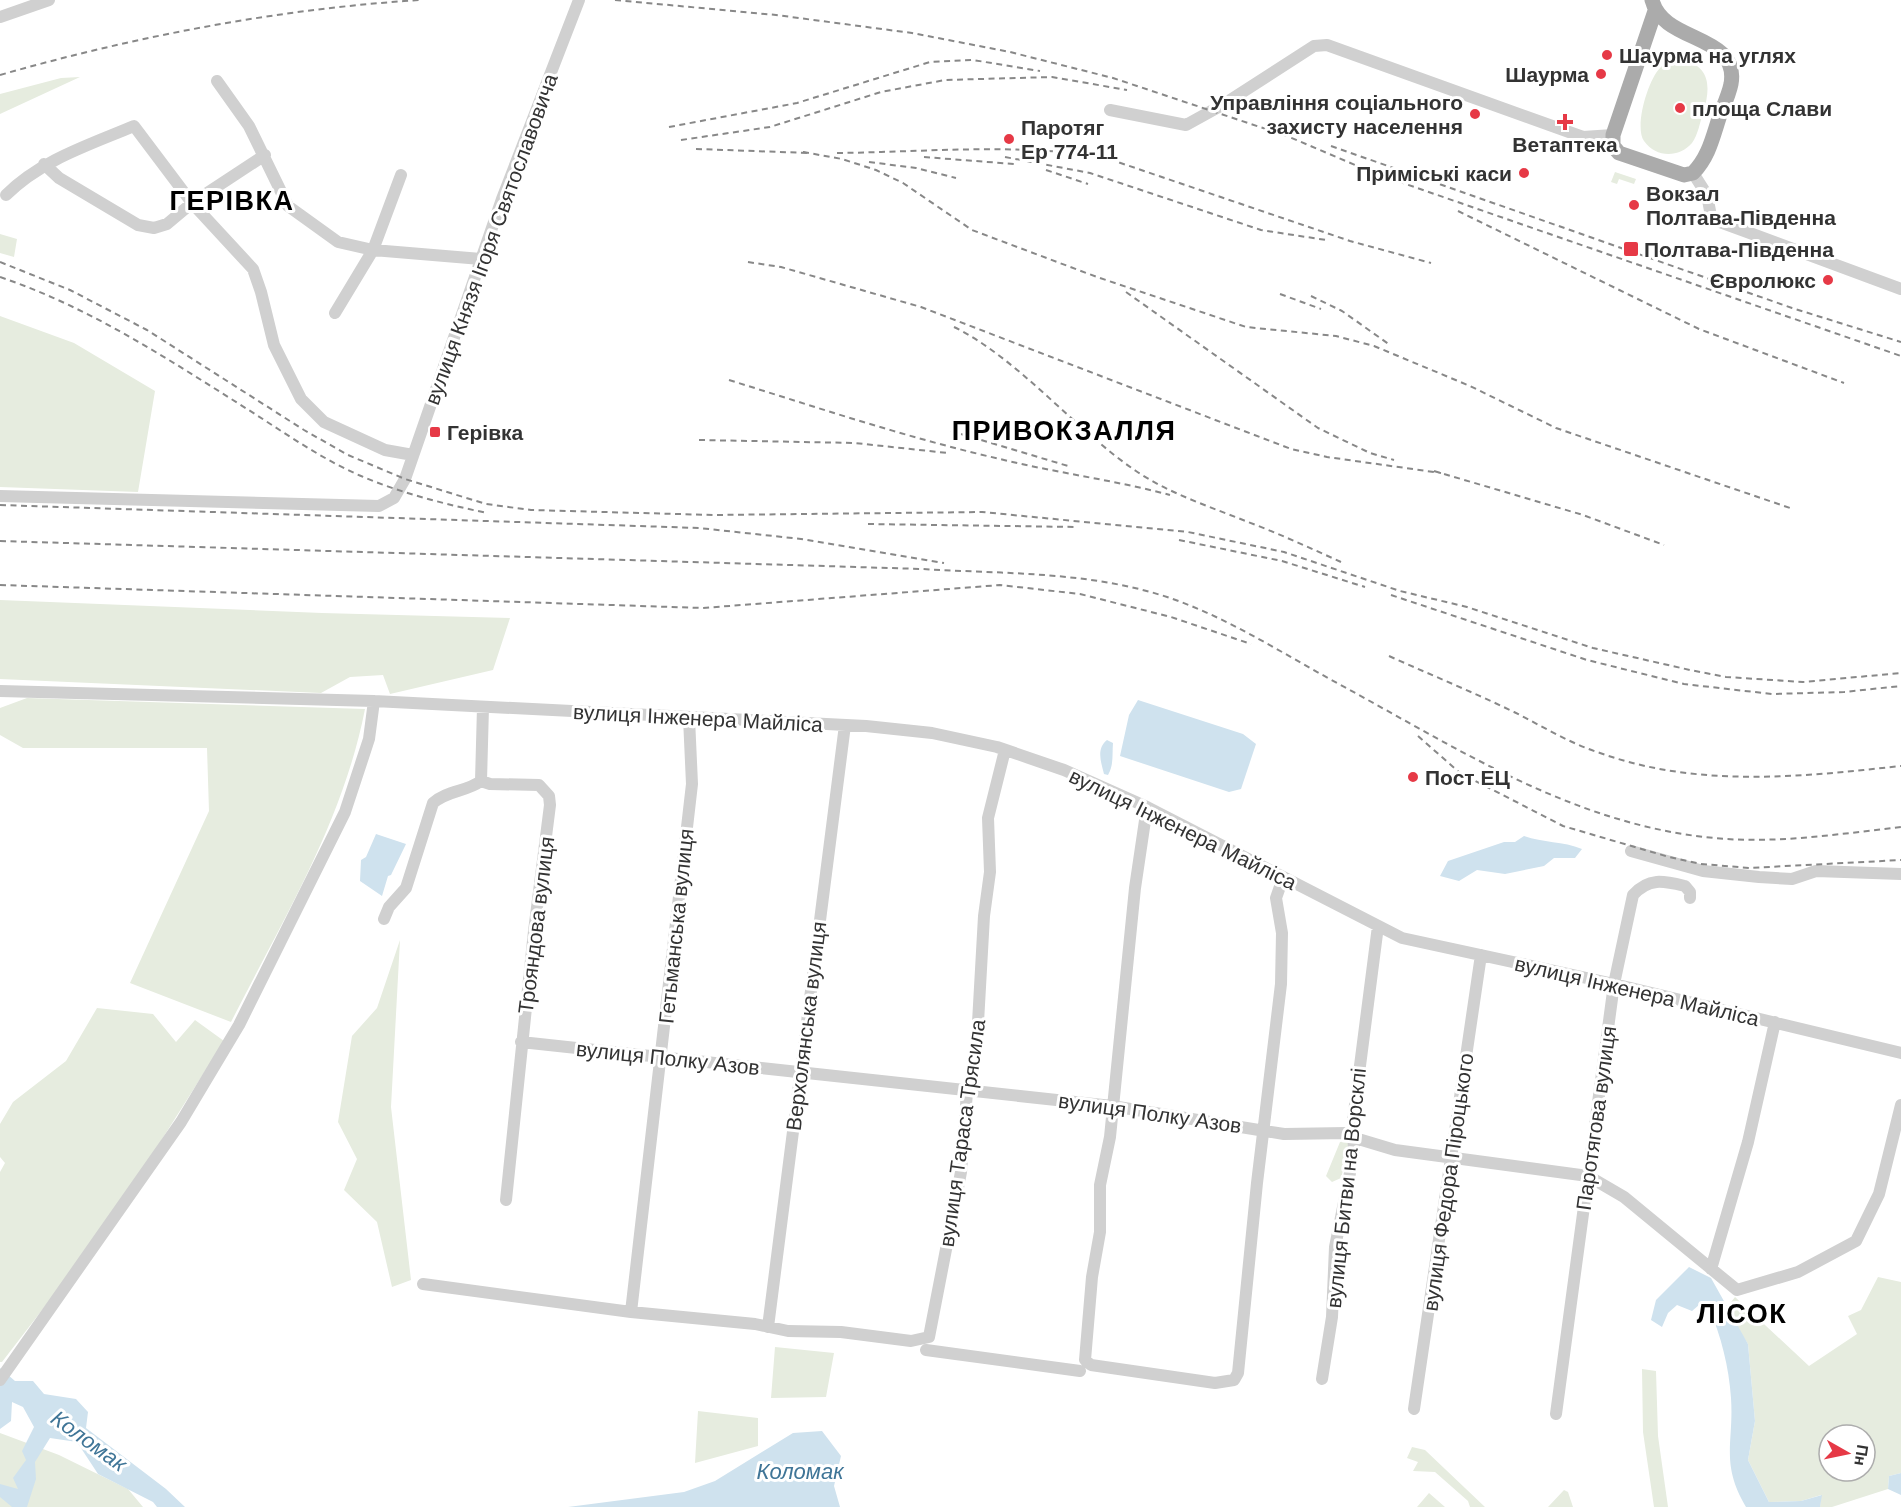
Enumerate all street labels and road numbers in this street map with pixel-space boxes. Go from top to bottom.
street label: вулиця Князя Ігоря Святославовича [420,70,562,408]
street label: вулиця Інженера Майліса [573,700,824,736]
street label: вулиця Інженера Майліса [1066,764,1301,894]
street label: Гетьманська вулиця [654,827,698,1025]
street label: Трояндова вулиця [514,835,558,1015]
street label: Верхолянська вулиця [782,920,830,1132]
street label: вулиця Інженера Майліса [1513,952,1762,1030]
street label: вулиця Тараса Трясила [935,1017,989,1248]
street label: Паротягова вулиця [1572,1024,1620,1212]
street label: вулиця Полку Азов [575,1037,761,1079]
street label: вулиця Федора Піроцького [1418,1052,1478,1312]
street label: вулиця Битви на Ворсклі [1322,1067,1370,1309]
street label: вулиця Полку Азов [1057,1089,1243,1137]

